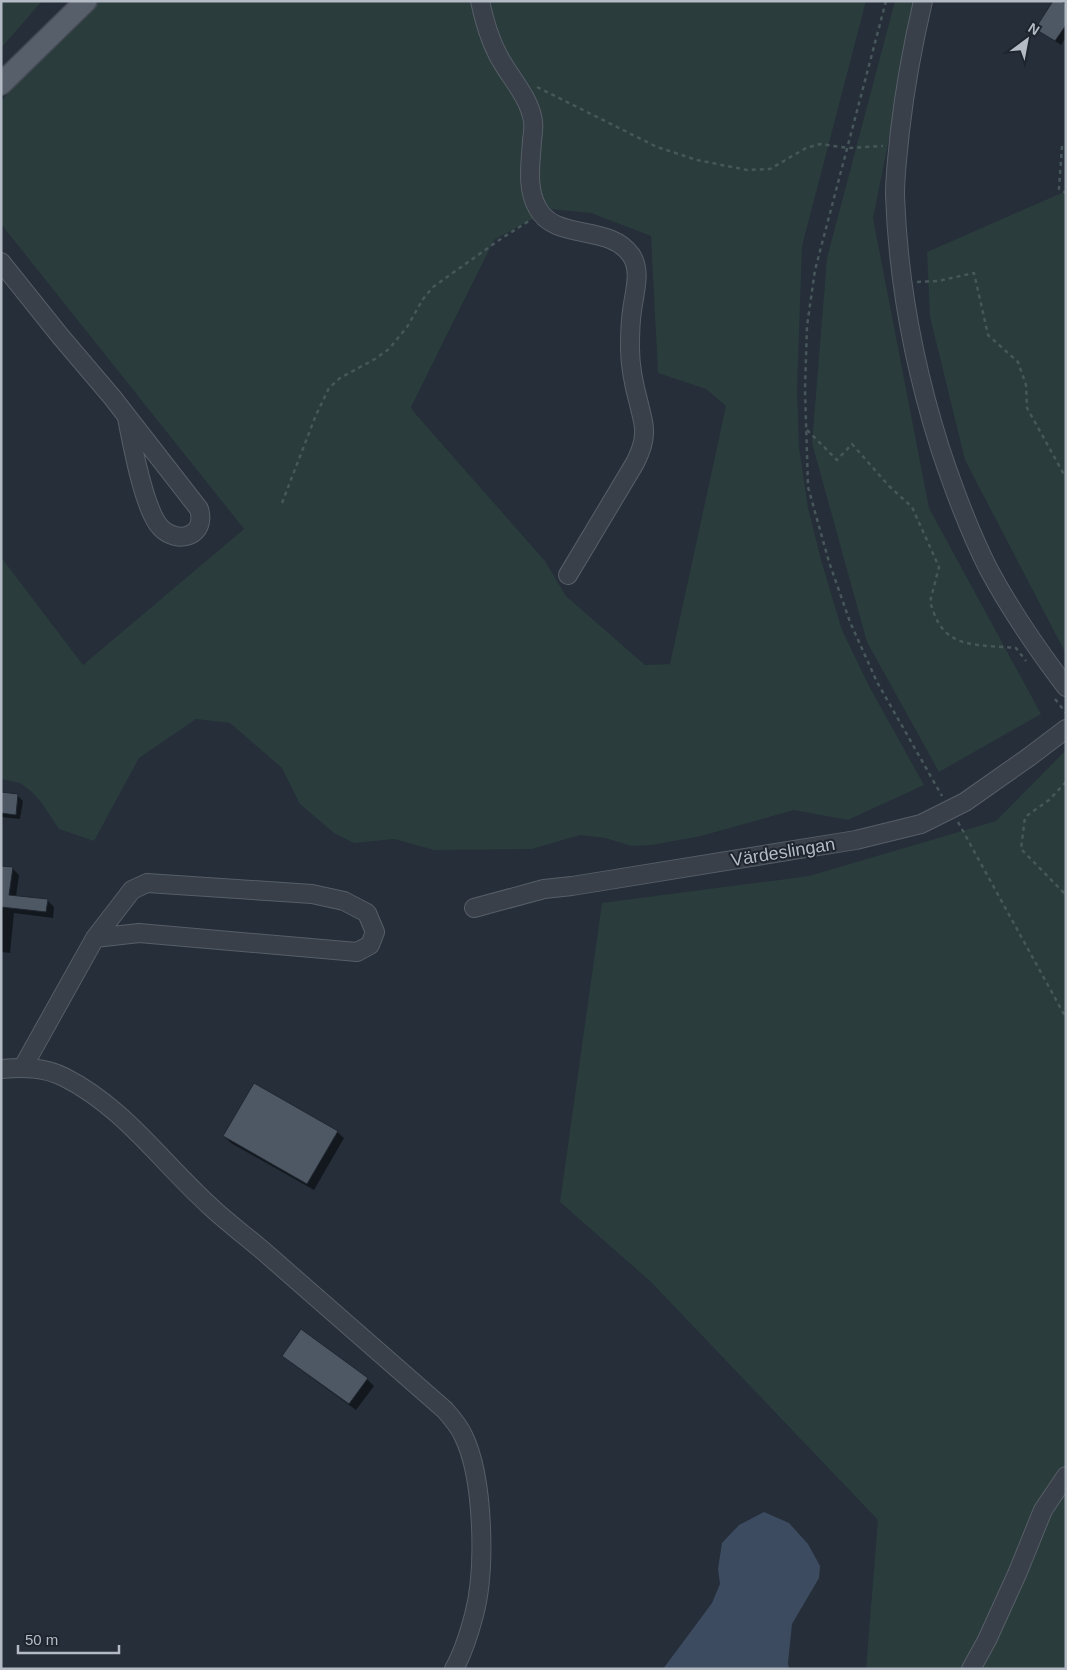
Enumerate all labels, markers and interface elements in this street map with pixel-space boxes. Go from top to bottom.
north arrow [1002,15,1052,65]
text: N [1025,20,1042,38]
street label: Värdeslingan [730,834,836,870]
scale bar [18,1622,119,1654]
text: 50 m [25,1631,58,1648]

